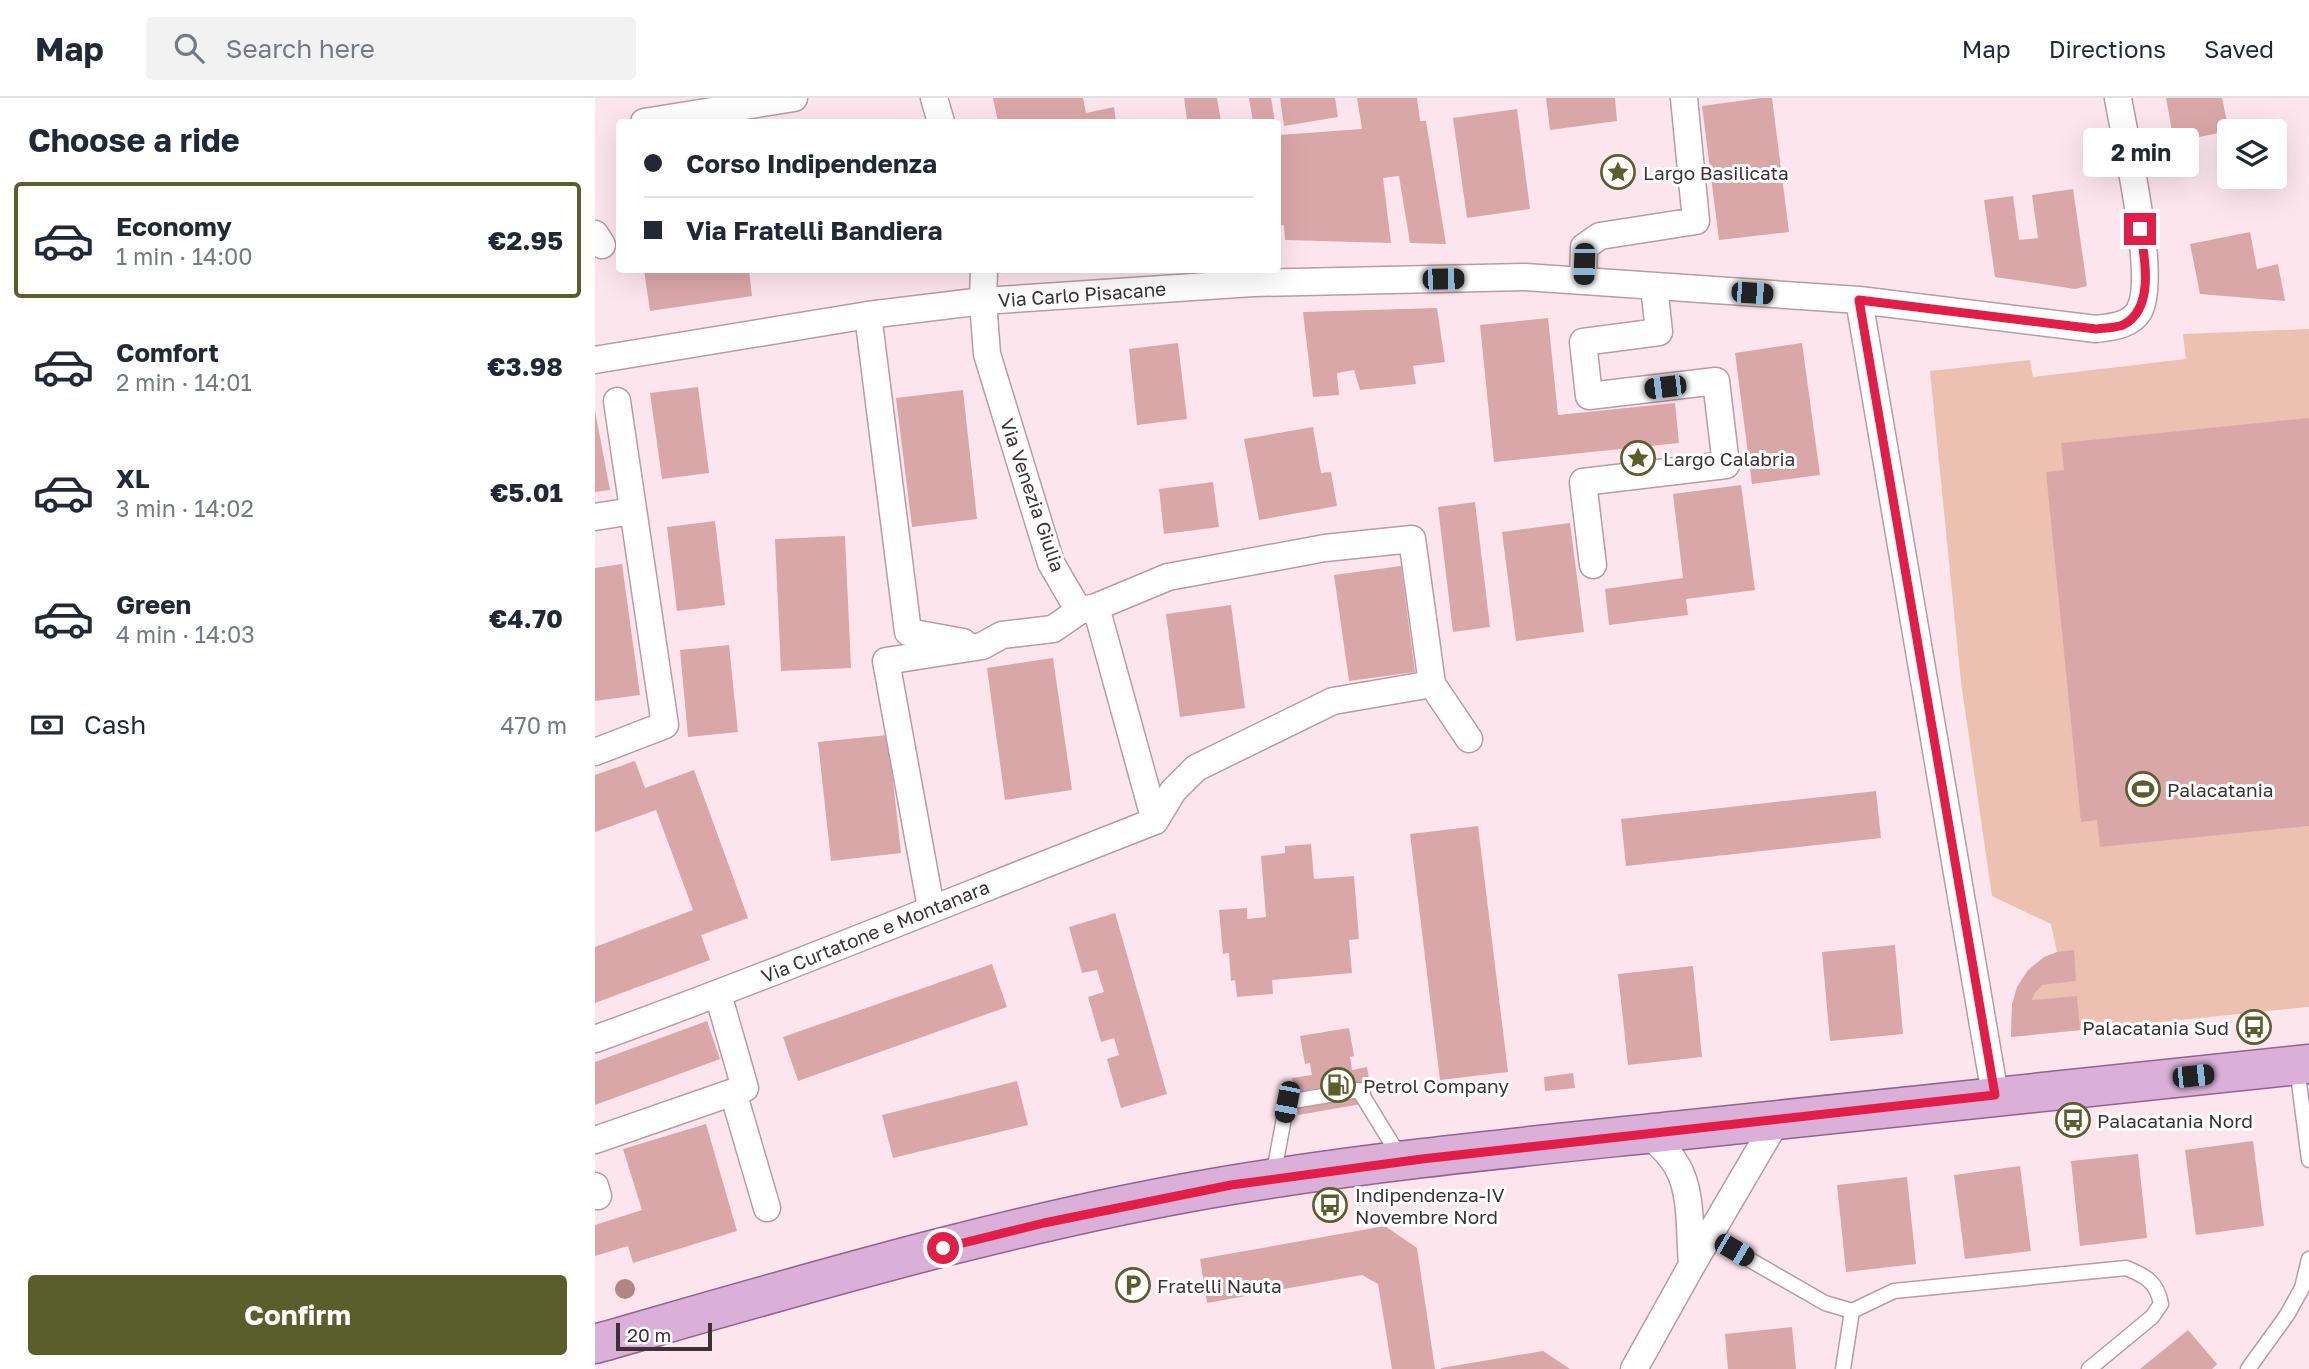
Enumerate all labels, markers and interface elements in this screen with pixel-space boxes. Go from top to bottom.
search box [146,17,636,80]
text: Map [35,29,104,68]
icon: search [170,29,208,67]
text: Search here [226,33,375,64]
text: Map [1962,34,2011,63]
text: Directions [2049,34,2166,63]
text: Saved [2204,34,2274,63]
map controls [2217,119,2287,189]
button: layers [2217,119,2287,189]
text: Choose a ride [28,121,240,159]
callout: 2 min [2082,128,2198,176]
text: 2 min [2111,138,2171,166]
text: Corso Indipendenza [686,148,937,179]
place icon: Largo Basilicata [1599,153,1637,191]
place label: Largo Basilicata [1643,161,1789,184]
icon: car [32,209,95,272]
text: Economy [116,211,232,242]
route end [2124,213,2156,245]
text: Via Fratelli Bandiera [686,215,943,246]
text: €2.95 [488,225,563,256]
text: 1 min · 14:00 [116,242,253,270]
car [1573,243,1596,285]
car [1422,268,1465,290]
street label: Via Carlo Pisacane [997,277,1167,311]
car [1731,281,1774,305]
icon: car [32,335,95,398]
text: Comfort [116,337,219,368]
text: €3.98 [487,351,563,382]
text: 2 min · 14:01 [116,368,252,396]
car [1643,374,1688,400]
street label: Via Venezia Giulia [996,415,1070,575]
place icon: Largo Calabria [1619,439,1657,477]
place label: Largo Calabria [1663,447,1795,470]
icon: car [32,461,95,524]
text: XL [116,463,150,494]
text: €5.01 [490,477,563,508]
text: 3 min · 14:02 [116,494,254,522]
icon: car [32,587,95,650]
text: Green [116,589,191,620]
text: €4.70 [489,603,563,634]
text: 4 min · 14:03 [116,620,255,648]
icon: cash [28,706,66,744]
text: Cash [84,709,146,740]
text: 470 m [500,711,567,739]
sports icon: Palacatania [2124,770,2162,808]
place label: Palacatania [2167,778,2274,801]
street label: Via Curtatone e Montanara [758,875,992,987]
bus stop icon: Palacatania Sud [2235,1008,2273,1046]
place label: Palacatania Sud [2082,1016,2229,1039]
car [2172,1063,2215,1089]
fuel station icon: Petrol Company [1319,1066,1357,1104]
place label: Petrol Company [1363,1074,1509,1097]
car [1273,1079,1302,1125]
bus stop icon: Palacatania Nord [2054,1101,2092,1139]
place label: Palacatania Nord [2097,1109,2253,1132]
place label: Indipendenza-IV Novembre Nord [1355,1183,1505,1228]
bus stop icon: Indipendenza-IV Novembre Nord [1311,1186,1349,1224]
car [1711,1230,1758,1270]
route start [927,1232,959,1264]
parking icon: Fratelli Nauta [1114,1266,1152,1304]
place label: Fratelli Nauta [1157,1274,1282,1297]
button: Confirm [28,1275,567,1355]
scale bar [616,1320,712,1352]
text: 20 m [627,1323,671,1346]

